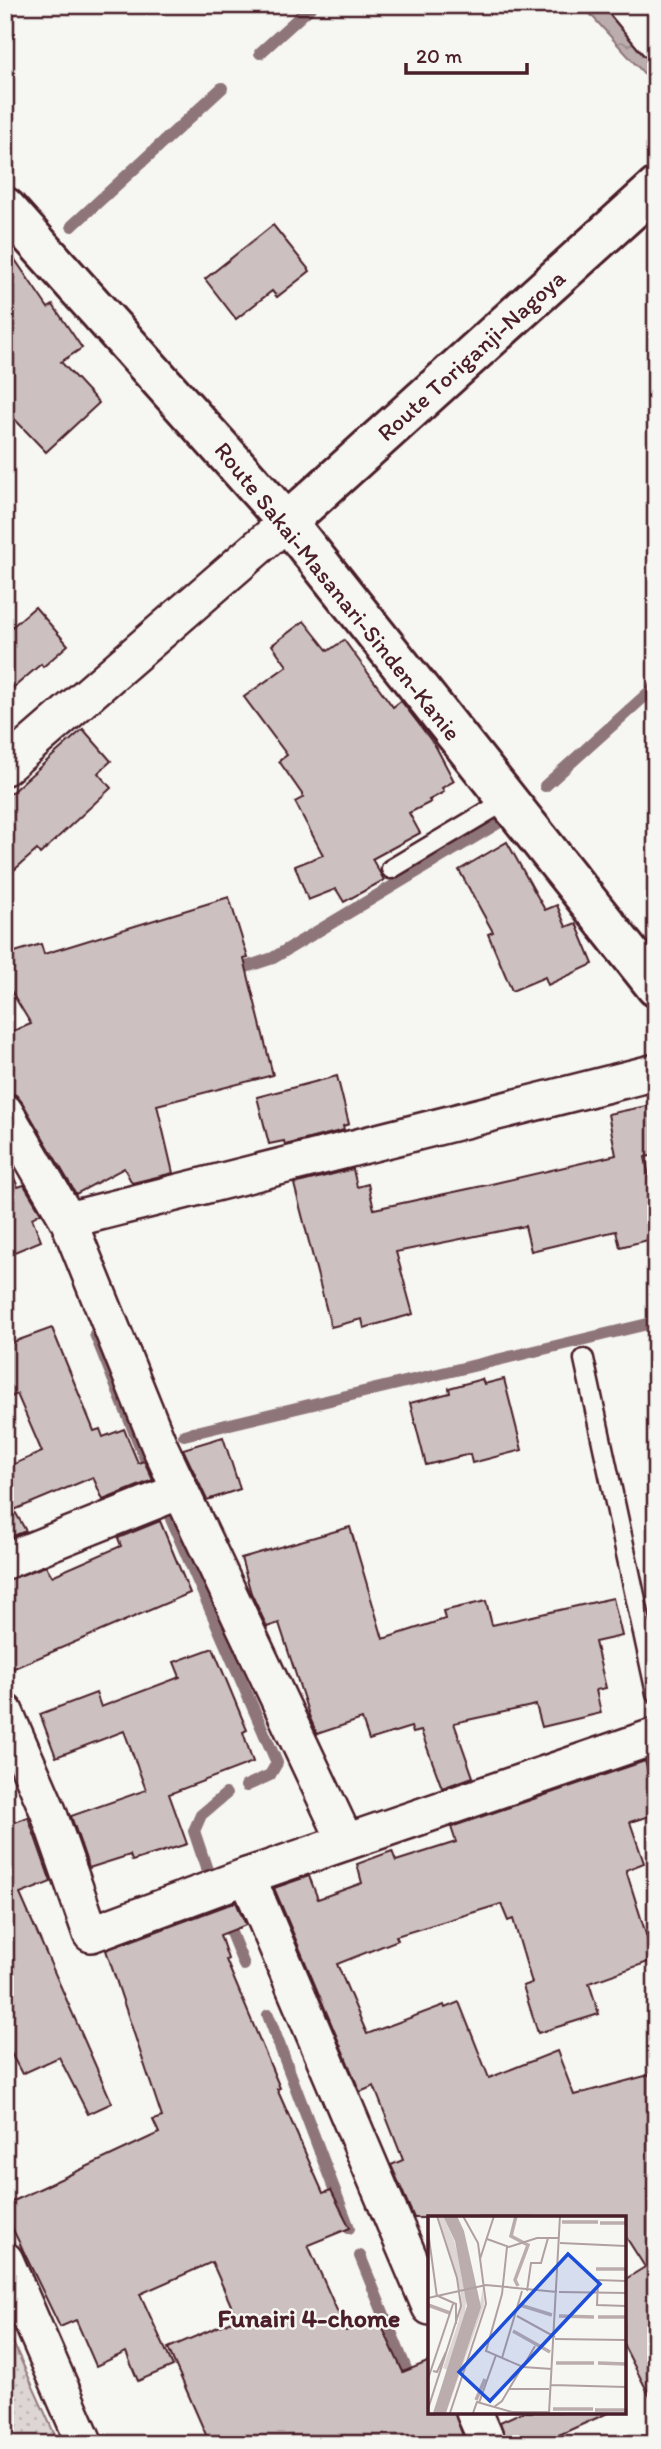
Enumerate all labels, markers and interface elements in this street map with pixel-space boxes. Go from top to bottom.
scale bar [406,32,526,76]
text: 20 m [416,43,463,68]
street label: Route Toriganji-Nagoya [371,263,571,447]
street label: Route Sakai-Masanari-Sinden-Kanie [208,436,468,746]
inset map [428,2216,626,2414]
district label: Funairi 4-chome [218,2302,400,2334]

